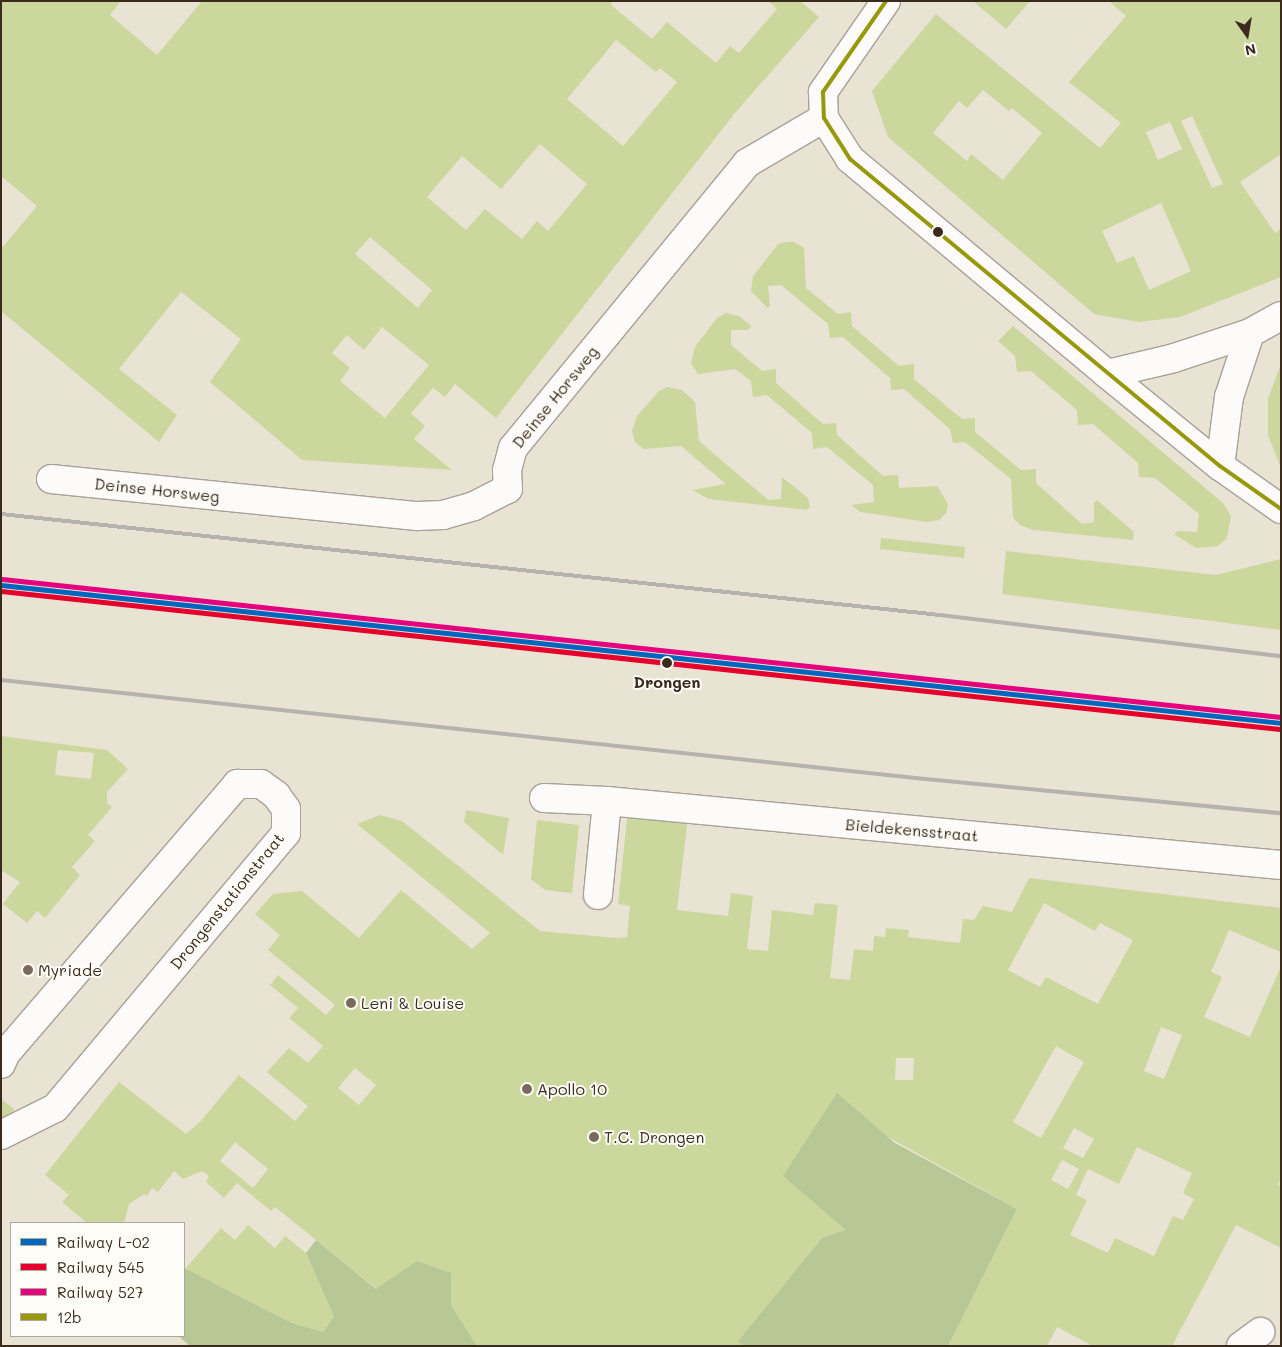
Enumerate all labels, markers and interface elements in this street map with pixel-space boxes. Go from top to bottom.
north arrow [1222,10,1272,60]
text: N [1243,40,1258,61]
unlabelled marker [933,227,943,237]
street label: Deinse Horsweg [508,342,602,452]
street label: Deinse Horsweg [93,474,221,506]
marker: Drongen [660,656,674,670]
place label: Drongen [634,672,700,692]
street label: Bieldekensstraat [845,815,979,845]
street label: Drongenstationstraat [166,829,288,973]
place label: Myriade [38,960,102,980]
marker: Myriade [22,964,34,976]
place label: Leni & Louise [361,993,464,1013]
marker: Leni & Louise [345,997,357,1009]
place label: Apollo 10 [537,1079,607,1099]
marker: Apollo 10 [521,1083,533,1095]
place label: T.C. Drongen [604,1127,704,1147]
marker: T.C. Drongen [588,1131,600,1143]
legend [10,1222,185,1337]
text: Railway L-02 [57,1232,150,1252]
text: Railway 545 [57,1257,144,1277]
text: Railway 527 [57,1282,143,1302]
text: 12b [57,1307,82,1327]

